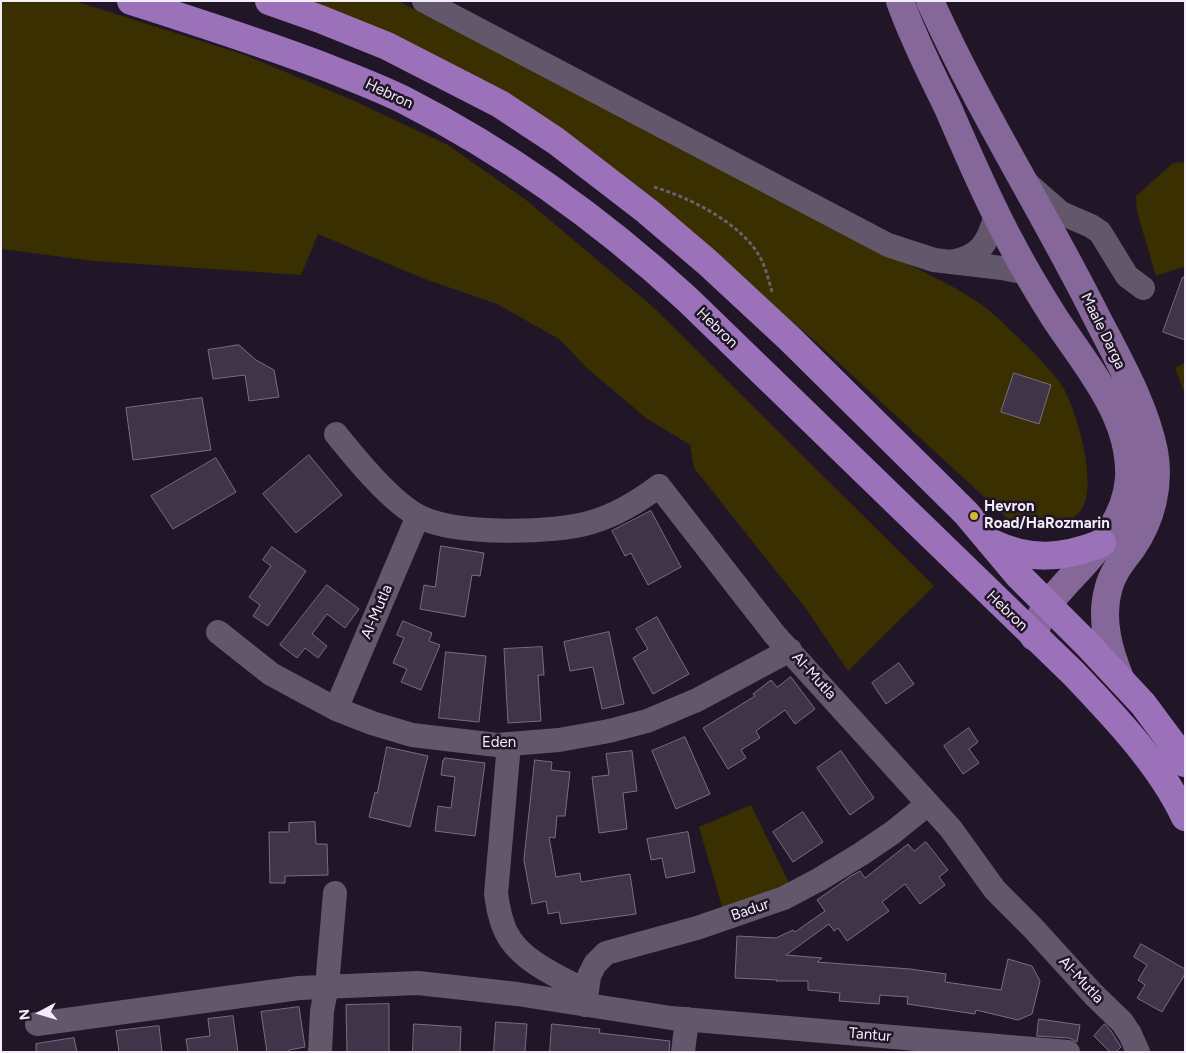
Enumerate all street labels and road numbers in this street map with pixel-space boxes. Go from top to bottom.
street label: Hebron [362,75,416,113]
street label: Maale Darga [1077,290,1129,372]
street label: Hebron [693,304,741,352]
street label: Al-Mutla [358,582,396,642]
street label: Hebron [983,587,1031,635]
street label: Al-Mutla [788,649,840,703]
street label: Eden [482,734,516,752]
street label: Badur [729,895,771,925]
street label: Al-Mutla [1055,953,1107,1007]
street label: Tantur [848,1024,892,1046]

